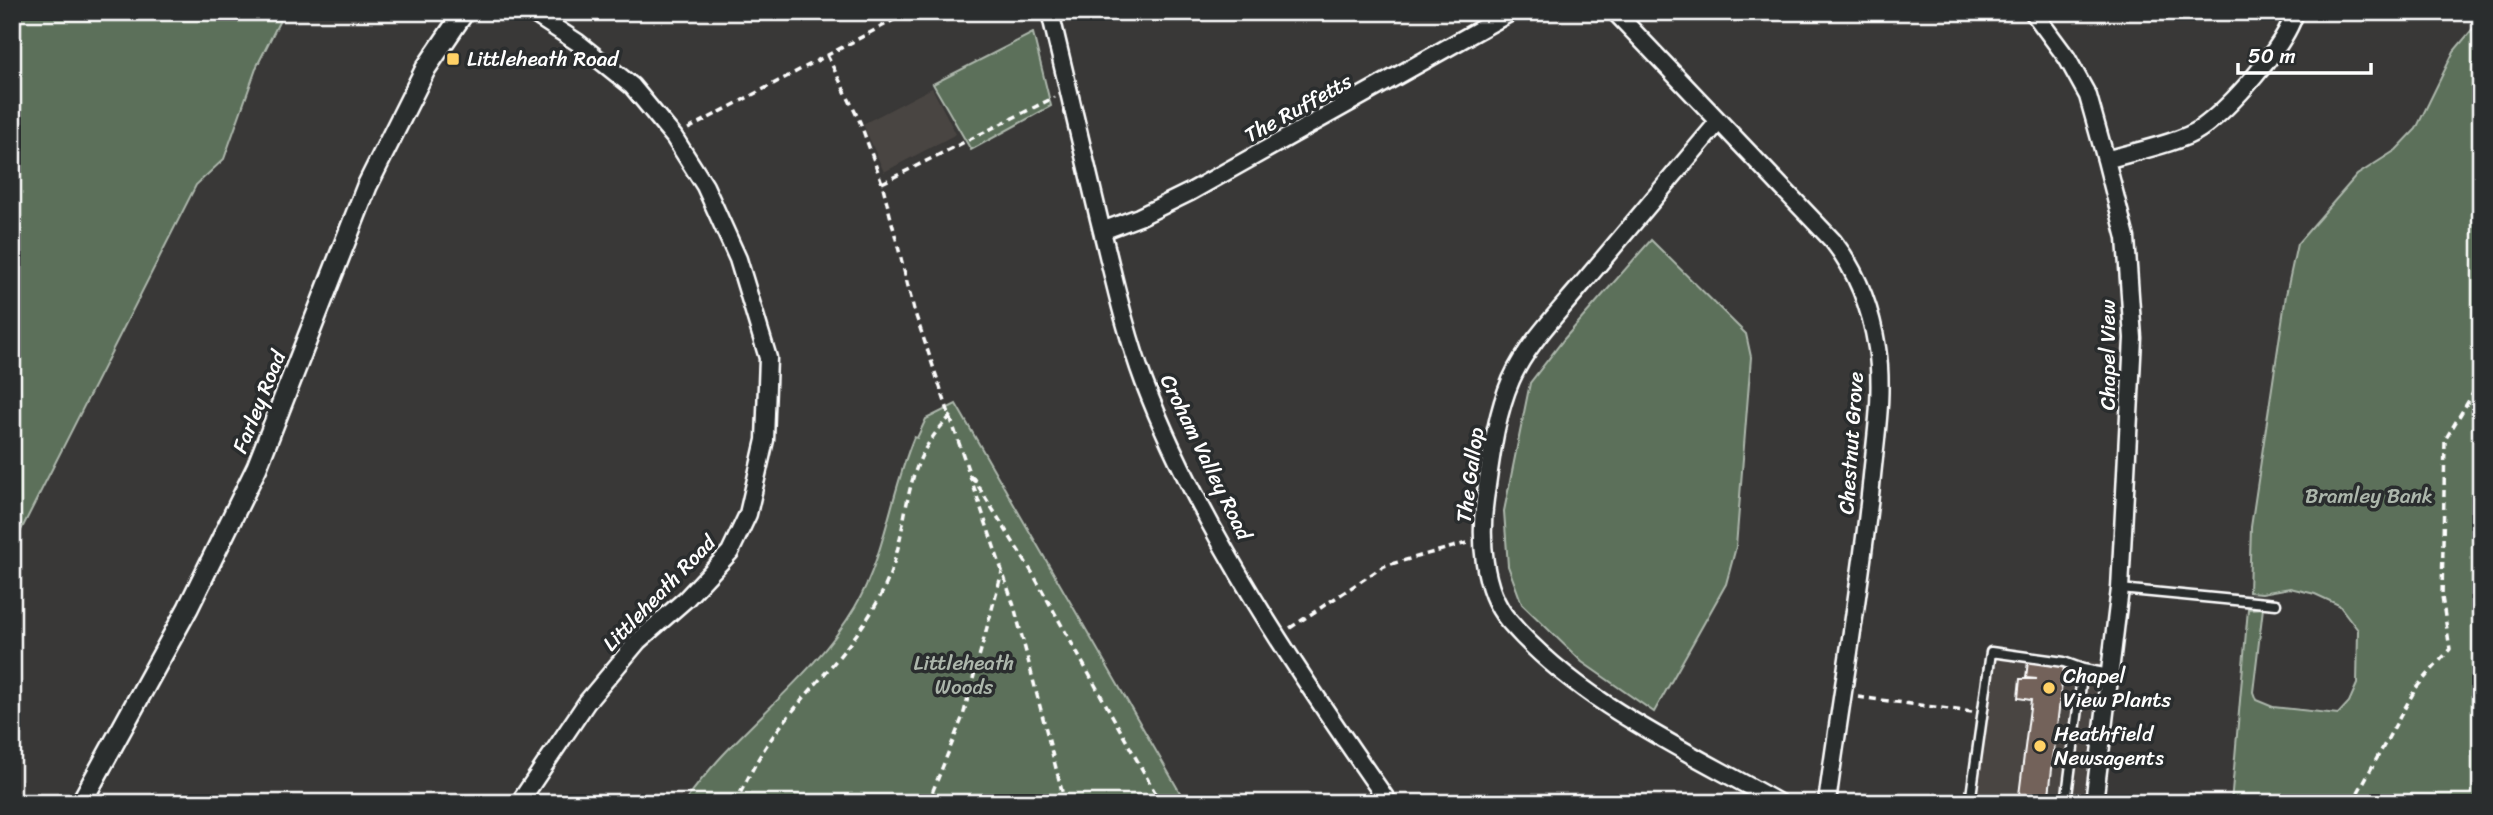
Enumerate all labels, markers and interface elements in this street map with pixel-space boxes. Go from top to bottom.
scale bar [2238,32,2370,76]
text: 50 m [2248,37,2296,75]
place label: Littleheath Road [467,40,620,78]
marker: Littleheath Road [445,51,461,67]
street label: The Ruffetts [1237,62,1359,153]
street label: Chapel View [2089,299,2127,410]
street label: Farley Road [221,343,298,459]
street label: Croham Valley Road [1149,367,1264,548]
street label: Chestnut Grove [1827,370,1875,516]
street label: The Gallop [1445,425,1495,525]
park label: Bramley Bank [2305,477,2433,515]
street label: Littleheath Road [593,524,727,661]
park label: Littleheath Woods [914,644,1014,706]
place label: Chapel View Plants [2063,657,2171,719]
marker: Chapel View Plants [2041,680,2057,696]
place label: Heathfield Newsagents [2054,715,2164,777]
marker: Heathfield Newsagents [2032,738,2048,754]

